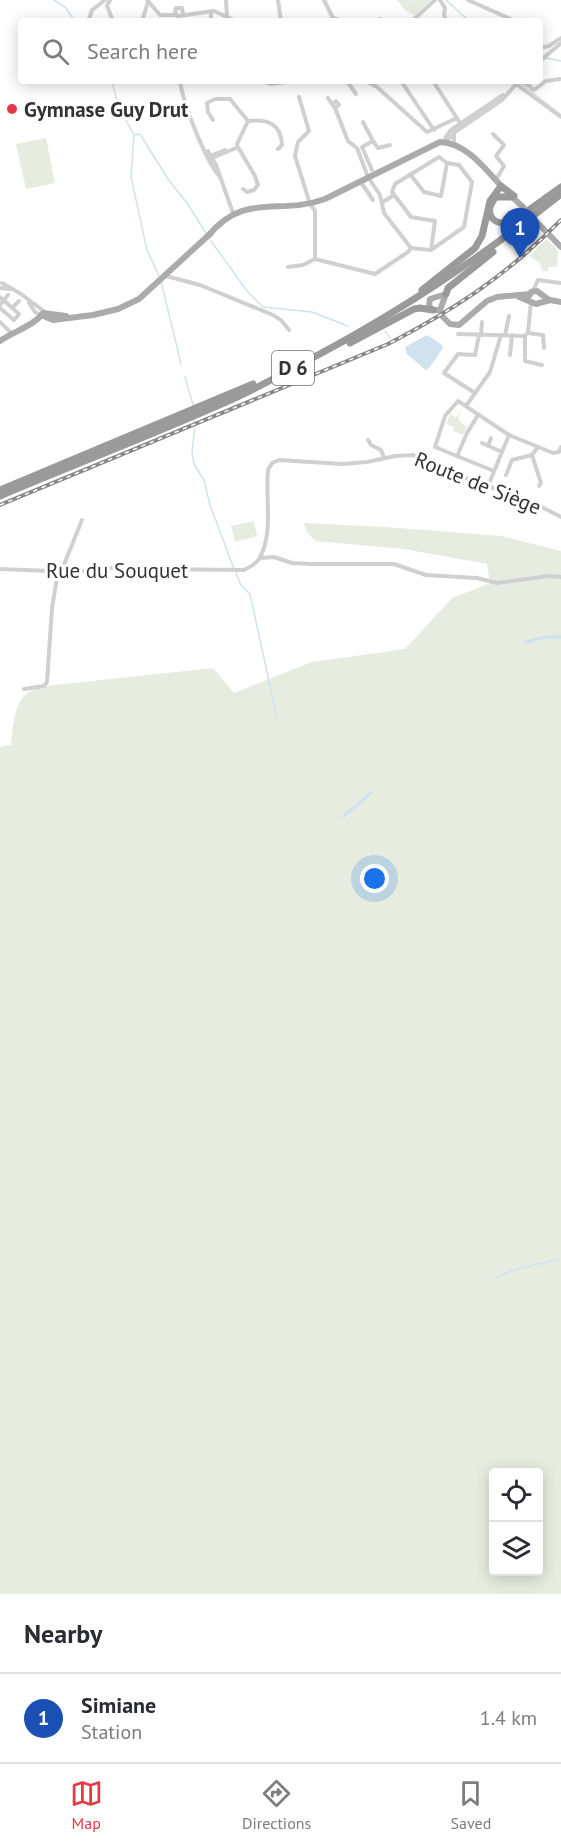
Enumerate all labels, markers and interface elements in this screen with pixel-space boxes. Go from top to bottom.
search box [18,18,543,84]
icon: search [39,35,72,68]
text: Search here [87,37,198,65]
place label: Gymnase Guy Drut [24,96,189,123]
marker: Gymnase Guy Drut [5,102,19,116]
pin: 1 [500,208,540,258]
road number: D 6 [272,351,314,385]
street label: Route de Siège [411,445,545,521]
street label: Rue du Souquet [46,557,188,584]
your location [360,864,389,893]
map controls [489,1468,543,1576]
button: locate [489,1468,543,1522]
button: layers [489,1522,543,1576]
text: Nearby [24,1617,102,1650]
text: Simiane [81,1691,156,1719]
text: 1 [38,1705,49,1731]
text: 1.4 km [480,1705,537,1731]
text: Station [81,1719,142,1745]
tab: Map [70,1777,103,1833]
tab: Directions [242,1777,311,1833]
tab: Saved [451,1777,491,1833]

